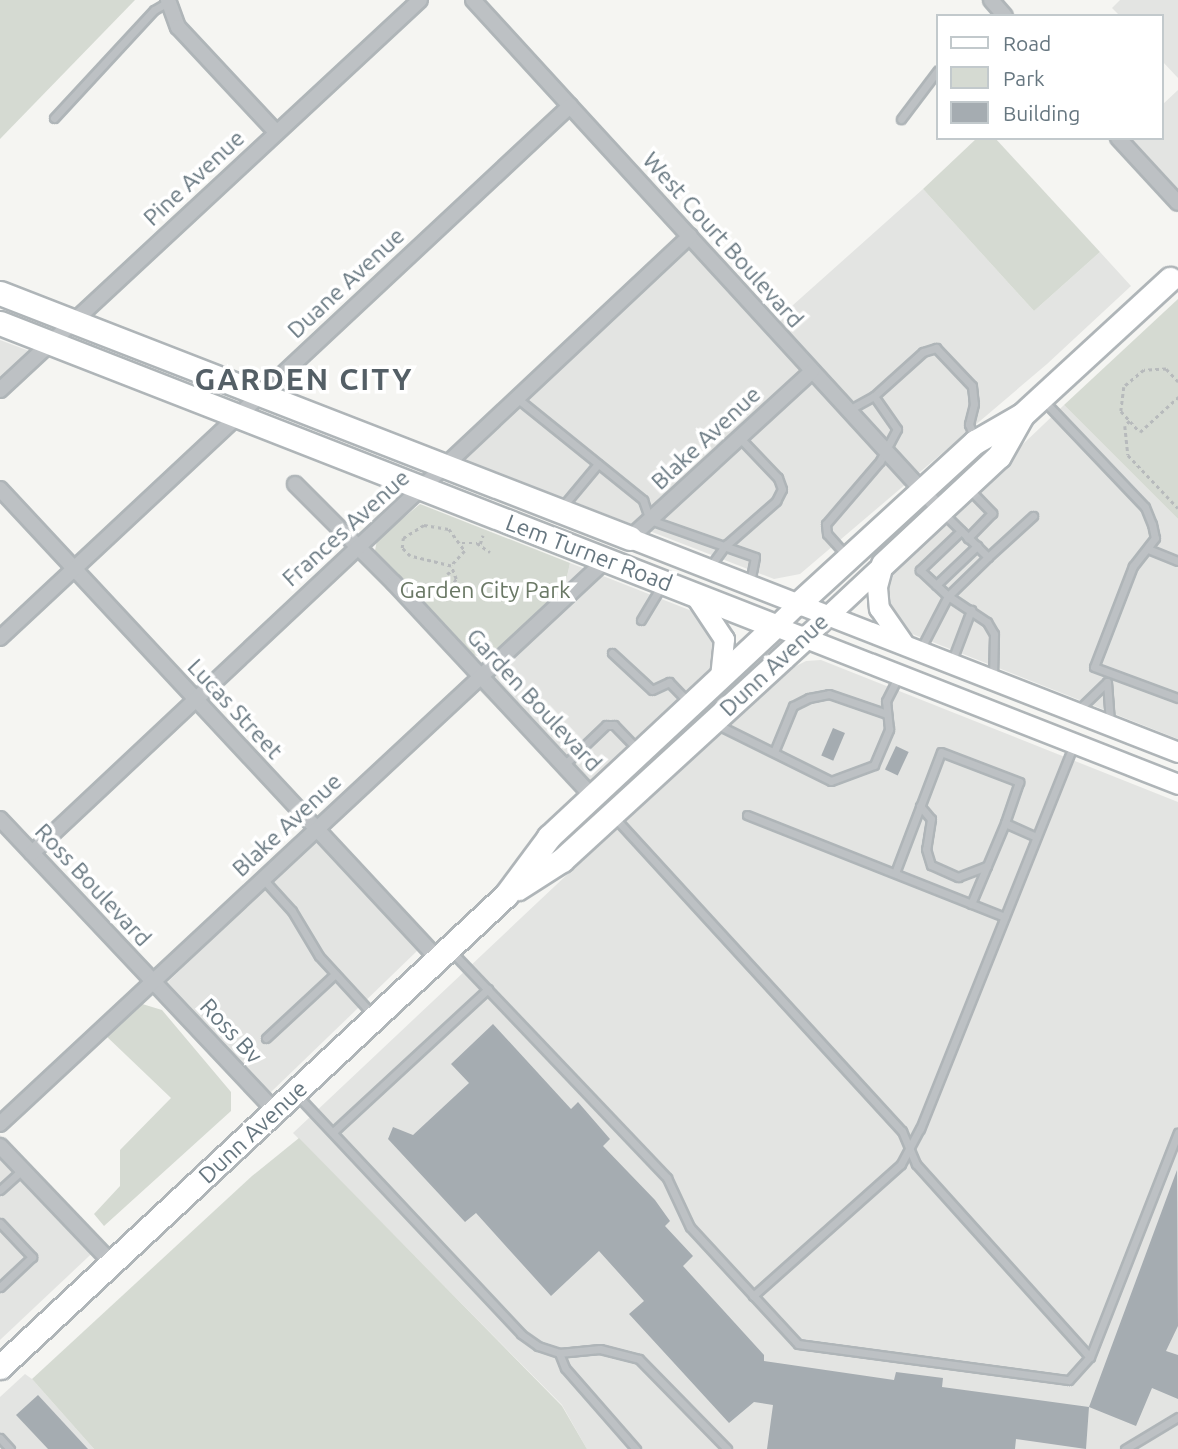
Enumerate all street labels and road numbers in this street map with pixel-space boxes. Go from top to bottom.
street label: Pine Avenue [138,124,250,232]
street label: West Court Boulevard [637,147,809,333]
street label: Duane Avenue [282,222,410,344]
street label: Blake Avenue [646,380,766,496]
street label: Frances Avenue [277,464,415,592]
street label: Lem Turner Road [502,509,676,597]
street label: Dunn Avenue [714,608,834,722]
street label: Garden Boulevard [461,623,607,777]
street label: Lucas Street [182,653,288,765]
street label: Blake Avenue [227,767,347,883]
street label: Ross Boulevard [29,818,157,952]
street label: Ross Bv [194,993,268,1069]
street label: Dunn Avenue [193,1075,313,1189]

